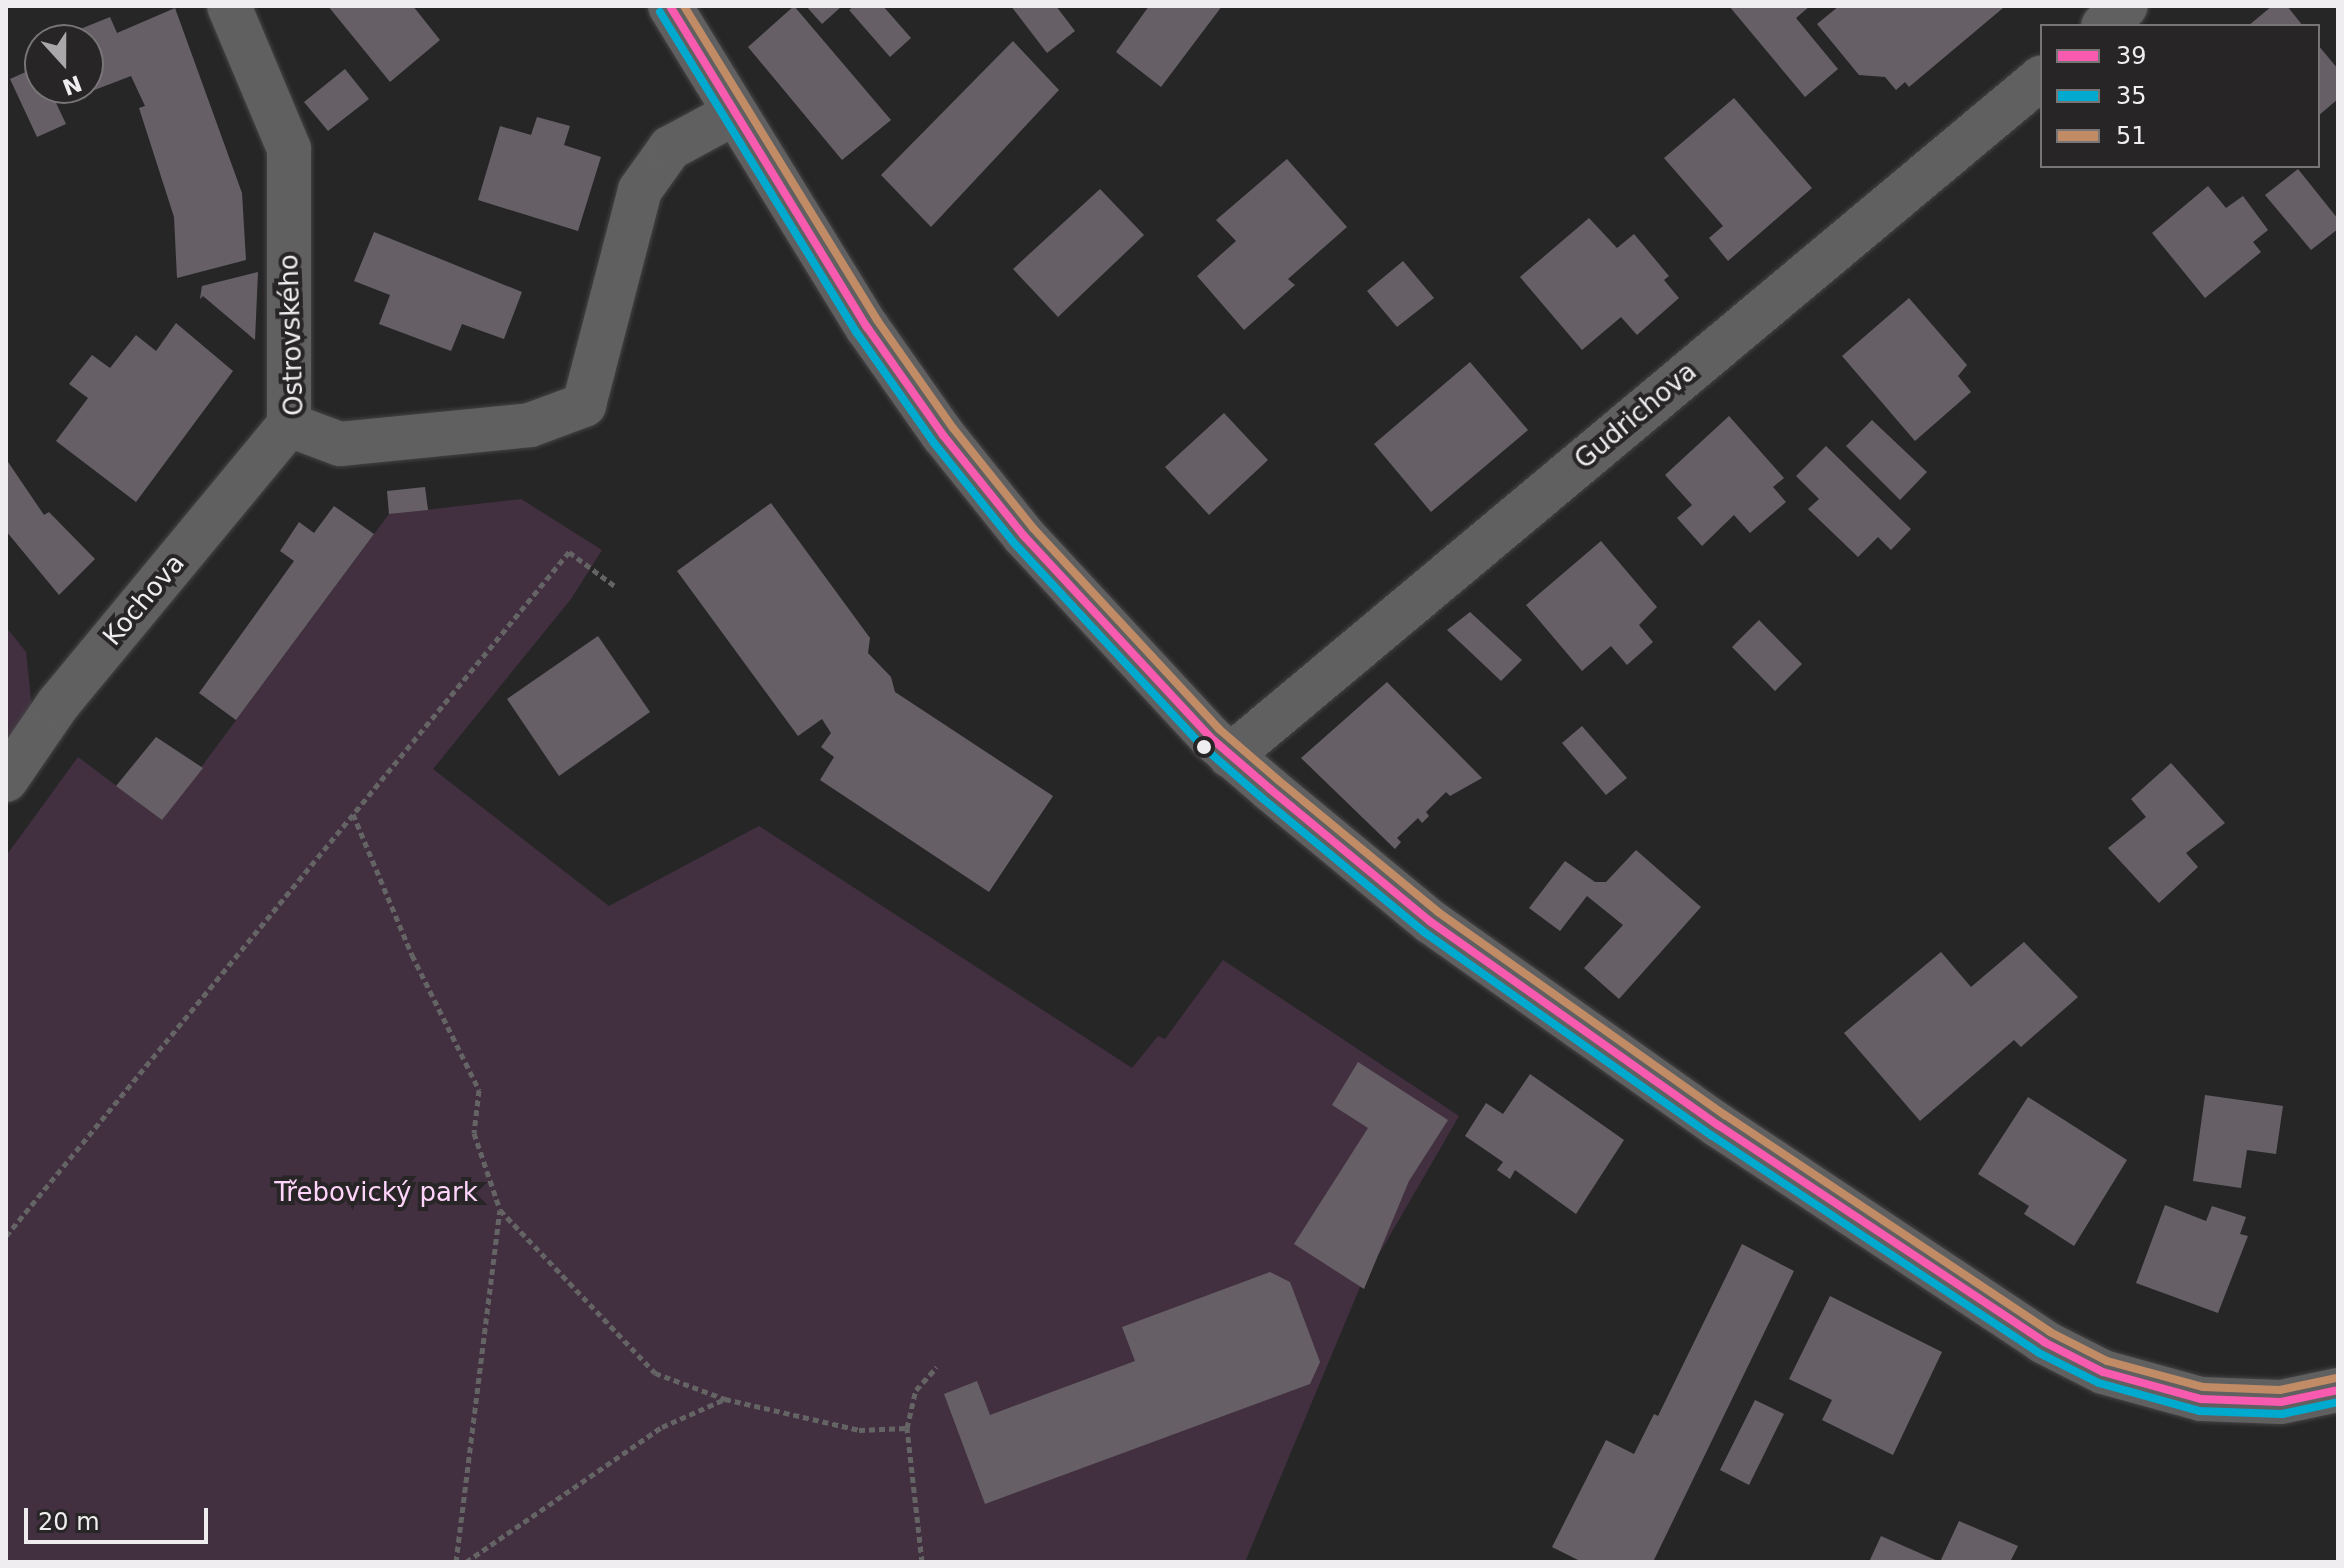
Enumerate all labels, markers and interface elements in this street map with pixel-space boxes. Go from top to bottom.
north arrow [24,24,104,104]
legend [2040,24,2320,168]
text: 39 [2116,42,2147,70]
text: N [59,70,85,100]
text: 35 [2116,82,2147,110]
text: 51 [2116,122,2147,150]
street label: Ostrovského [274,254,310,416]
street label: Gudrichova [1569,356,1703,476]
street label: Kochova [97,548,191,652]
unlabelled marker [1196,739,1212,755]
park label: Třebovický park [274,1177,478,1209]
scale bar [28,1492,212,1542]
text: 20 m [38,1508,100,1536]

